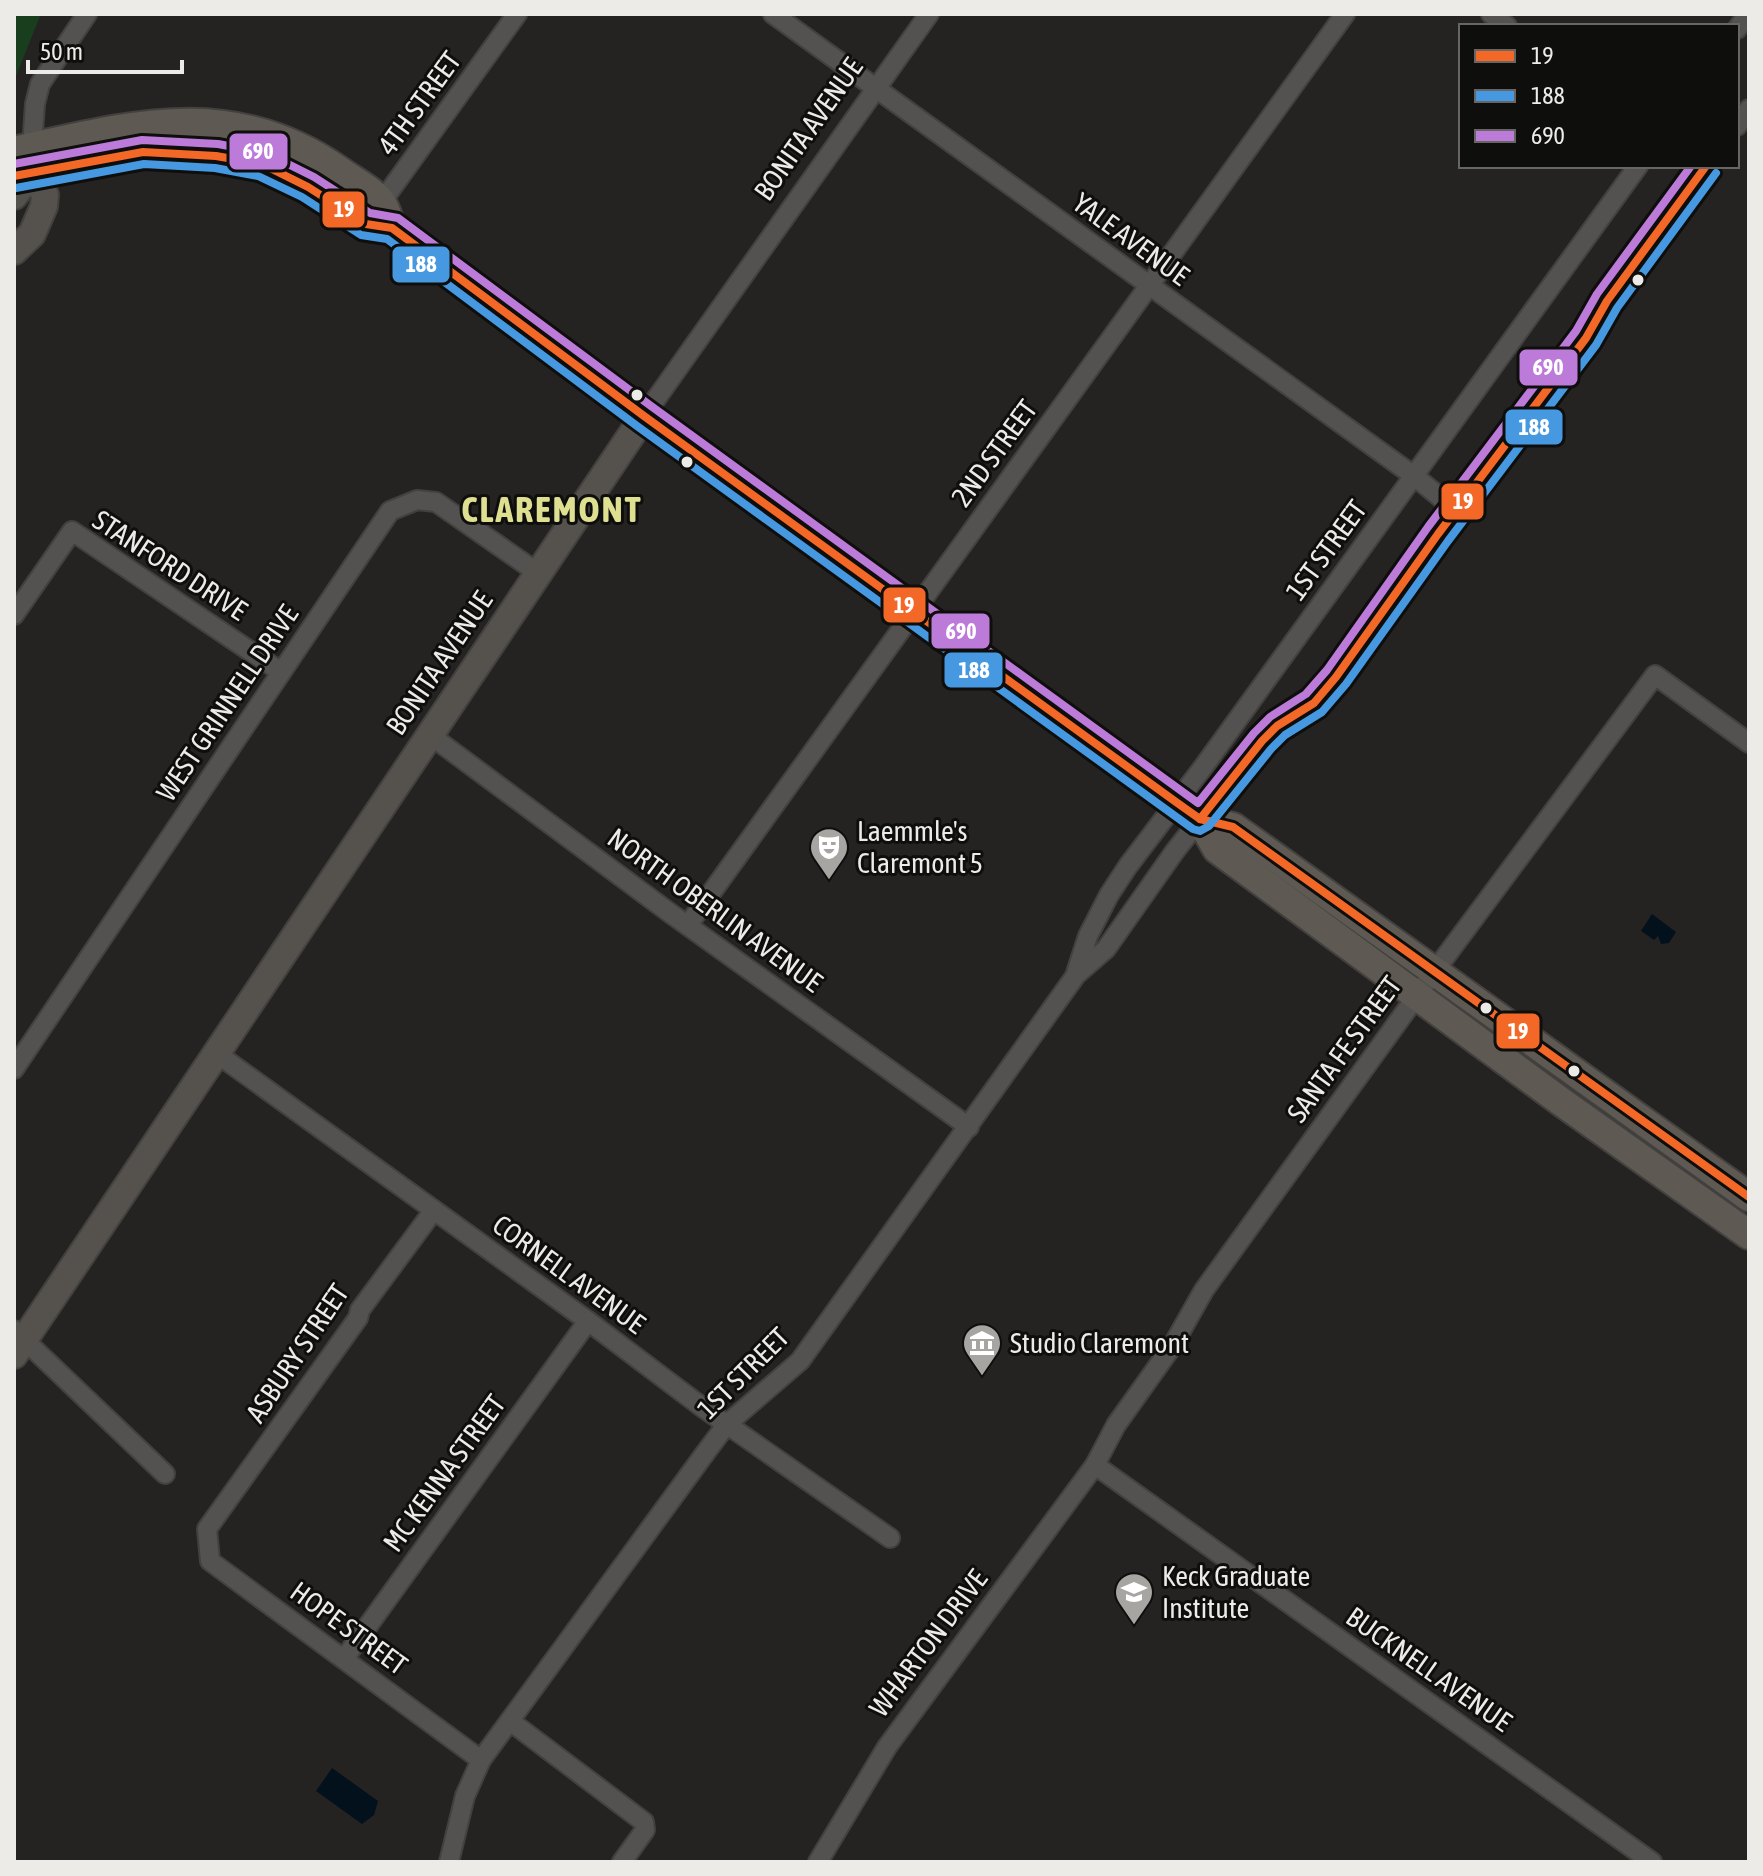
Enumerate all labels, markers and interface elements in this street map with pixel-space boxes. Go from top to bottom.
scale bar [28,24,182,74]
legend [1459,24,1739,168]
text: 50 m [40,38,83,65]
text: 19 [1531,42,1554,69]
street label: 4TH STREET [371,45,467,161]
street label: BONITA AVENUE [747,52,869,206]
text: 188 [1531,82,1565,109]
text: 690 [1531,122,1565,149]
line badge: 690 [228,132,289,171]
text: 690 [242,138,274,164]
street label: YALE AVENUE [1067,186,1195,292]
line badge: 19 [321,190,366,229]
text: 19 [334,196,354,222]
line badge: 188 [391,245,451,284]
text: 188 [405,251,437,277]
unlabelled marker [1630,272,1646,288]
line badge: 690 [1518,348,1579,387]
text: 690 [1532,354,1564,380]
unlabelled marker [629,387,645,403]
street label: 2ND STREET [945,394,1043,512]
line badge: 188 [1504,408,1564,446]
text: 188 [1518,414,1550,440]
unlabelled marker [679,454,695,470]
line badge: 19 [1440,482,1485,521]
district label: CLAREMONT [461,488,643,530]
text: 19 [1453,488,1473,514]
street label: 1ST STREET [1279,494,1373,606]
street label: STANFORD DRIVE [87,503,253,627]
street label: BONITA AVENUE [379,585,499,741]
line badge: 19 [882,586,927,624]
text: 19 [894,592,914,618]
street label: WEST GRINNELL DRIVE [150,599,304,807]
line badge: 690 [930,612,991,650]
text: 690 [945,618,977,644]
line badge: 188 [943,651,1004,689]
text: 188 [958,657,990,683]
place label: Laemmle's Claremont 5 [857,815,983,879]
street label: NORTH OBERLIN AVENUE [602,822,828,998]
theatre icon: Laemmle's Claremont 5 [808,826,850,881]
street label: SANTA FE STREET [1281,970,1407,1128]
unlabelled marker [1478,1000,1494,1016]
line badge: 19 [1495,1012,1541,1050]
text: 19 [1508,1018,1528,1044]
unlabelled marker [1566,1063,1582,1079]
street label: CORNELL AVENUE [487,1208,651,1340]
street label: ASBURY STREET [239,1278,355,1428]
street label: 1ST STREET [691,1321,795,1425]
museum icon: Studio Claremont [961,1322,1003,1377]
place label: Studio Claremont [1010,1327,1189,1359]
street label: MC KENNA STREET [376,1388,512,1558]
place label: Keck Graduate Institute [1162,1560,1310,1624]
street label: WHARTON DRIVE [863,1563,994,1723]
school or university icon: Keck Graduate Institute [1113,1571,1155,1626]
street label: HOPE STREET [284,1575,414,1681]
street label: BUCKNELL AVENUE [1340,1600,1518,1738]

